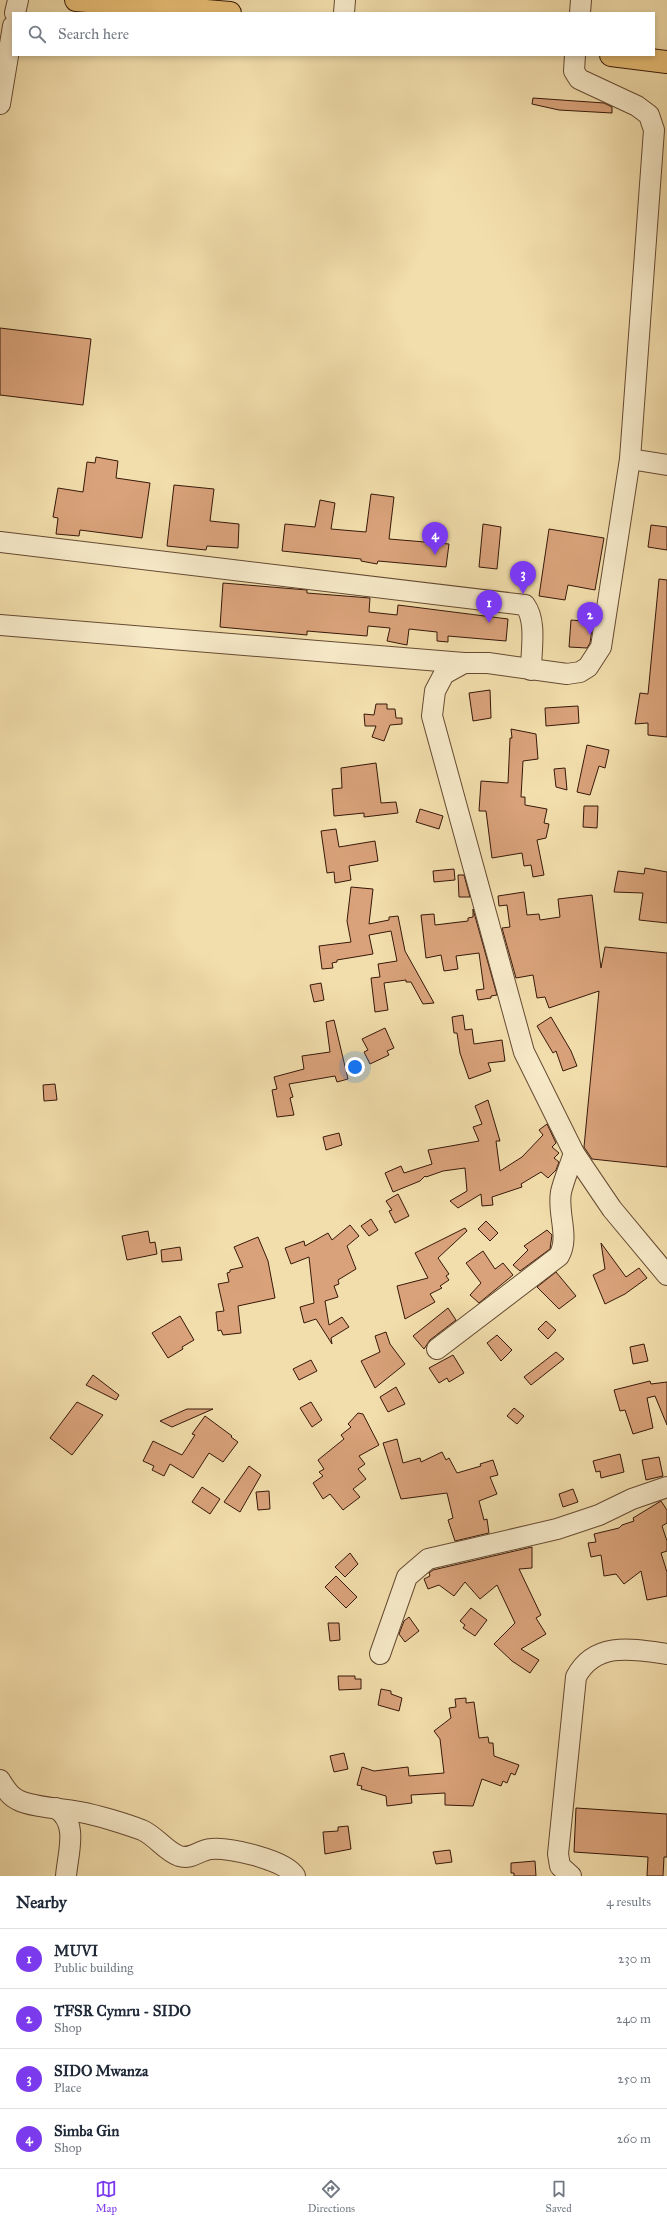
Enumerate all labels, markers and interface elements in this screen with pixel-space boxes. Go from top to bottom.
search box [12,12,655,56]
icon: search [26,23,48,45]
text: Search here [58,25,129,43]
pin: 4 [422,522,448,555]
pin: 3 [510,561,536,594]
pin: 1 [476,590,502,623]
pin: 2 [577,602,603,635]
your location [345,1057,365,1077]
text: Nearby [16,1892,67,1913]
text: 4 results [606,1894,651,1910]
text: MUVI [54,1942,98,1960]
text: 1 [26,1951,32,1967]
text: 230 m [618,1951,651,1967]
text: Public building [54,1960,133,1976]
text: TFSR Cymru - SIDO [54,2002,191,2020]
text: 2 [26,2011,32,2027]
text: 240 m [616,2011,651,2027]
text: Shop [54,2020,82,2036]
text: SIDO Mwanza [54,2062,148,2080]
text: 3 [26,2071,32,2087]
text: 250 m [617,2071,651,2087]
text: Place [54,2080,81,2096]
text: Simba Gin [54,2122,119,2140]
text: 4 [25,2131,33,2147]
text: 260 m [617,2131,651,2147]
text: Shop [54,2140,82,2156]
tab: Map [95,2178,117,2215]
tab: Directions [308,2178,355,2215]
tab: Saved [546,2178,572,2215]

